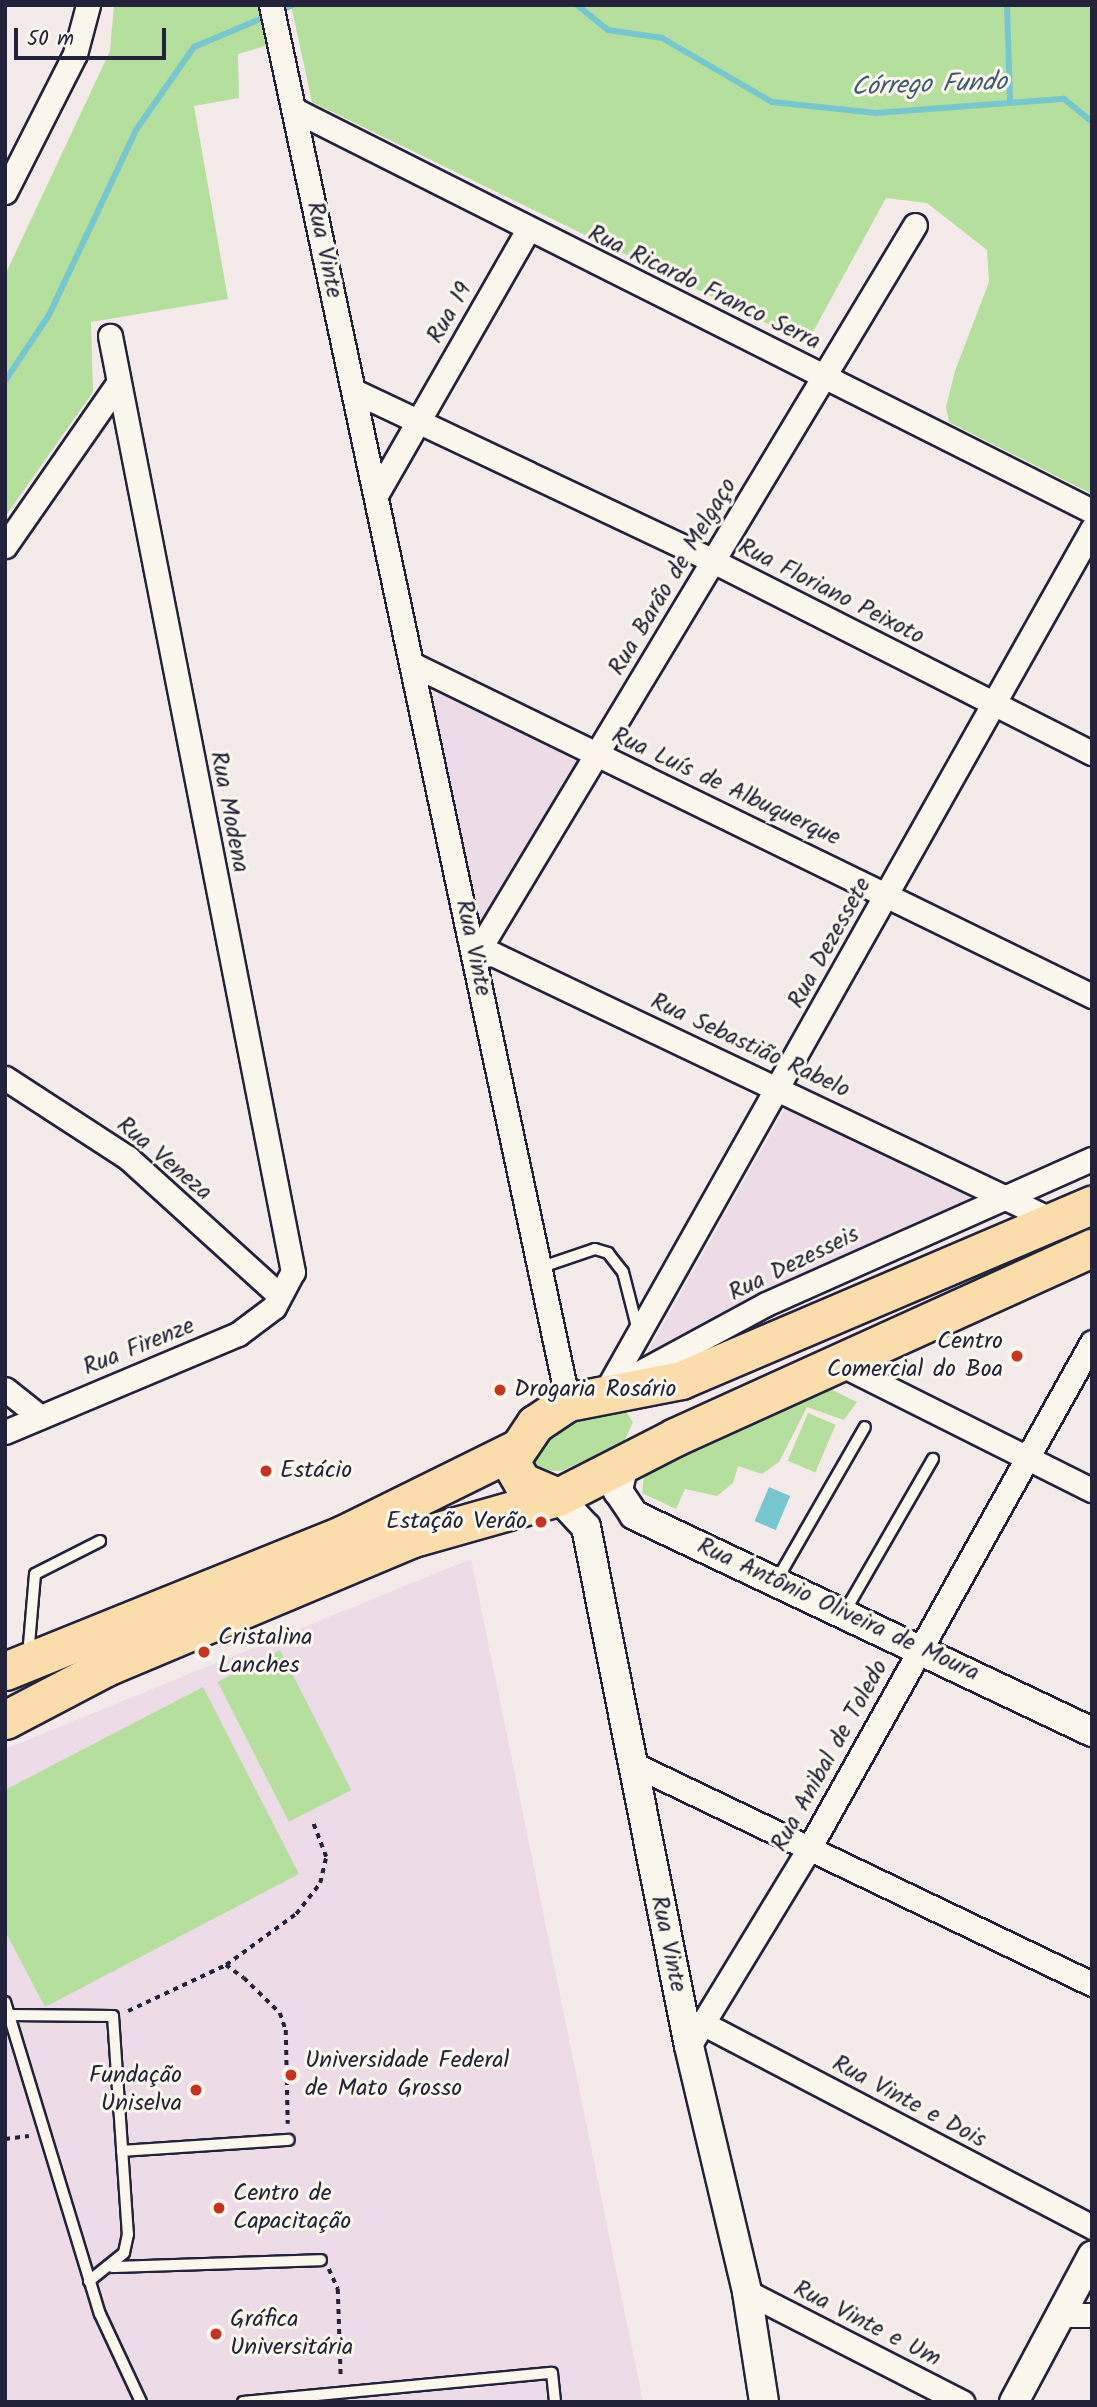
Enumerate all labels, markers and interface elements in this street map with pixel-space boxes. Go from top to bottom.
scale bar [18,14,170,58]
text: 50 m [27,23,74,56]
water label: Córrego Fundo [851,68,1007,104]
street label: Rua Vinte [300,199,348,301]
street label: Rua Ricardo Franco Serra [583,219,825,357]
street label: Rua 19 [421,277,479,349]
street label: Rua Barão de Melgaço [603,473,743,681]
street label: Rua Floriano Peixoto [733,533,929,651]
street label: Rua Luís de Albuquerque [607,721,845,853]
street label: Rua Modena [203,749,255,875]
street label: Rua Dezessete [782,872,878,1014]
street label: Rua Vinte [449,897,497,999]
street label: Rua Sebastião Rabelo [646,987,854,1105]
street label: Rua Veneza [111,1111,217,1207]
street label: Rua Dezesseis [724,1220,864,1308]
street label: Rua Firenze [79,1312,199,1382]
place label: Centro Comercial do Boa [827,1328,1003,1384]
marker: Centro Comercial do Boa [1009,1348,1025,1364]
place label: Drogaria Rosário [514,1376,676,1404]
marker: Drogaria Rosário [492,1382,508,1398]
place label: Estácio [280,1457,352,1485]
marker: Estácio [258,1463,274,1479]
place label: Estação Verão [386,1508,527,1536]
marker: Estação Verão [533,1514,549,1530]
street label: Rua Antônio Oliveira de Moura [692,1532,984,1688]
place label: Cristalina Lanches [218,1624,312,1680]
marker: Cristalina Lanches [196,1644,212,1660]
street label: Rua Anibal de Toledo [765,1655,895,1857]
street label: Rua Vinte [644,1893,692,1995]
place label: Universidade Federal de Mato Grosso [305,2047,510,2103]
street label: Rua Vinte e Dois [827,2049,991,2155]
place label: Fundação Uniselva [89,2062,182,2118]
marker: Universidade Federal de Mato Grosso [283,2067,299,2083]
marker: Fundação Uniselva [188,2082,204,2098]
place label: Centro de Capacitação [233,2180,351,2236]
marker: Centro de Capacitação [211,2200,227,2216]
street label: Rua Vinte e Um [789,2275,945,2373]
place label: Gráfica Universitária [230,2306,353,2362]
marker: Gráfica Universitária [208,2326,224,2342]

